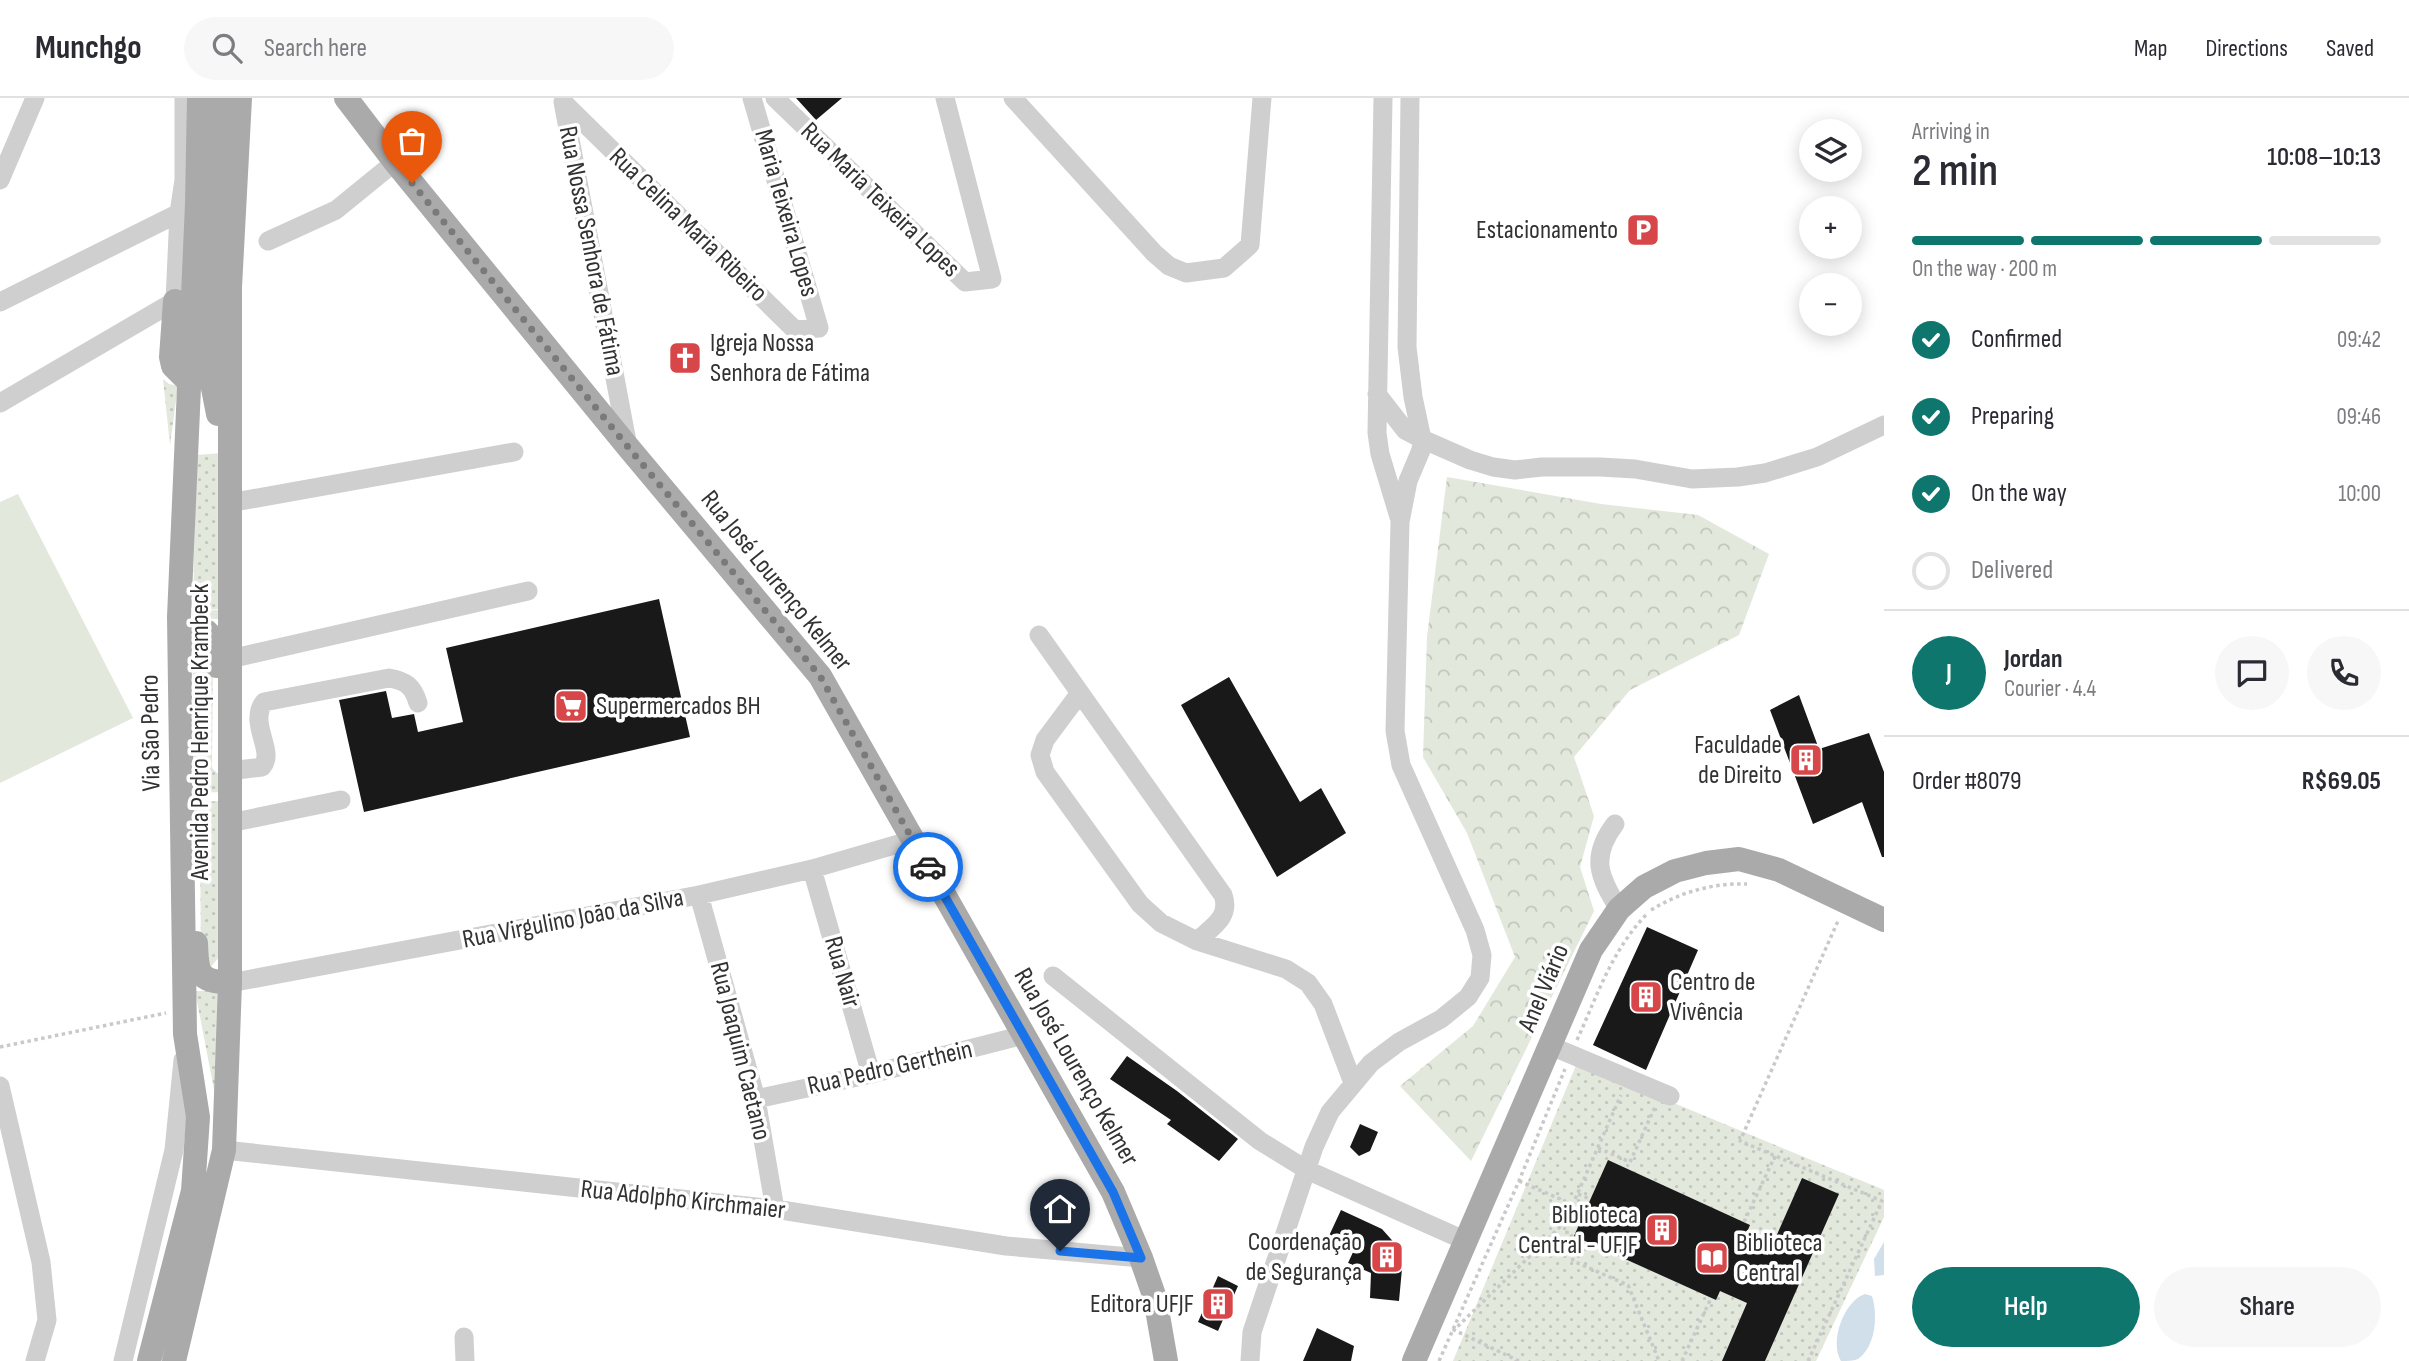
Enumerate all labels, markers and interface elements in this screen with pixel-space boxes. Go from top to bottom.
search box [184,17,674,80]
text: Munchgo [35,28,142,68]
icon: search [208,29,246,67]
text: Search here [264,33,367,64]
text: Map [2134,34,2167,63]
text: Directions [2205,34,2288,63]
text: Saved [2326,34,2374,63]
pin [382,111,442,183]
street label: Rua Maria Teixeira Lopes [794,116,966,284]
text: Arriving in [1912,118,1990,146]
map controls [1799,119,1862,336]
button: layers [1799,119,1862,182]
icon: bag [393,122,431,160]
street label: Rua Nossa Senhora de Fátima [552,124,630,378]
street label: Maria Teixeira Lopes [747,126,825,300]
street label: Rua Celina Maria Ribeiro [602,142,774,308]
text: 10:08–10:13 [2267,142,2381,173]
text: 2 min [1912,144,1998,199]
button: + [1799,196,1862,259]
parking icon: Estacionamento [1624,211,1662,249]
place label: Estacionamento [1476,215,1618,246]
text: On the way · 200 m [1912,255,2057,283]
button: − [1799,273,1862,336]
icon: check [1912,321,1950,359]
text: Confirmed [1971,324,2062,355]
text: 09:42 [2337,326,2381,354]
place label: Igreja Nossa Senhora de Fátima [710,328,870,389]
church icon: Igreja Nossa Senhora de Fátima [666,339,704,377]
icon: check [1912,398,1950,436]
text: Preparing [1971,401,2054,432]
text: 09:46 [2337,403,2381,431]
icon: check [1912,475,1950,513]
text: On the way [1971,478,2067,509]
text: 10:00 [2338,480,2381,508]
street label: Rua José Lourenço Kelmer [694,485,859,678]
text: Delivered [1971,555,2053,586]
street label: Avenida Pedro Henrique Krambeck [185,584,216,881]
button: chat [2215,636,2289,710]
button: phone [2307,636,2381,710]
text: Jordan [2004,644,2062,675]
text: J [1946,658,1952,689]
street label: Via São Pedro [134,674,168,792]
text: Courier · 4.4 [2004,675,2096,703]
supermarket icon: Supermercados BH [552,687,590,725]
place label: Supermercados BH [596,691,761,722]
place label: Faculdade de Direito [1694,730,1782,791]
building icon: Faculdade de Direito [1787,741,1825,779]
text: Order #8079 [1912,766,2021,797]
text: R$69.05 [2302,766,2381,797]
courier [893,832,963,902]
icon: car [909,848,947,886]
street label: Rua Virgulino João da Silva [460,882,686,956]
street label: Rua Nair [817,933,867,1012]
street label: Anel Viário [1511,940,1576,1037]
street label: Rua Joaquim Caetano [703,959,777,1143]
street label: Rua José Lourenço Kelmer [1007,963,1145,1172]
place label: Centro de Vivência [1670,967,1755,1028]
building icon: Centro de Vivência [1627,978,1665,1016]
street label: Rua Pedro Gerthein [805,1034,975,1102]
street label: Rua Adolpho Kirchmaier [579,1174,787,1226]
pin [1030,1179,1090,1251]
icon: home [1041,1190,1079,1228]
place label: Biblioteca Central - UFJF [1518,1200,1638,1261]
building icon: Biblioteca Central - UFJF [1643,1211,1681,1249]
place label: Coordenação de Segurança [1245,1227,1362,1288]
place label: Biblioteca Central [1736,1228,1822,1289]
building icon: Coordenação de Segurança [1368,1238,1406,1276]
library icon: Biblioteca Central [1693,1239,1731,1277]
button: Help [1912,1267,2140,1347]
button: Share [2154,1267,2381,1347]
building icon: Editora UFJF [1199,1285,1237,1323]
place label: Editora UFJF [1090,1289,1194,1320]

